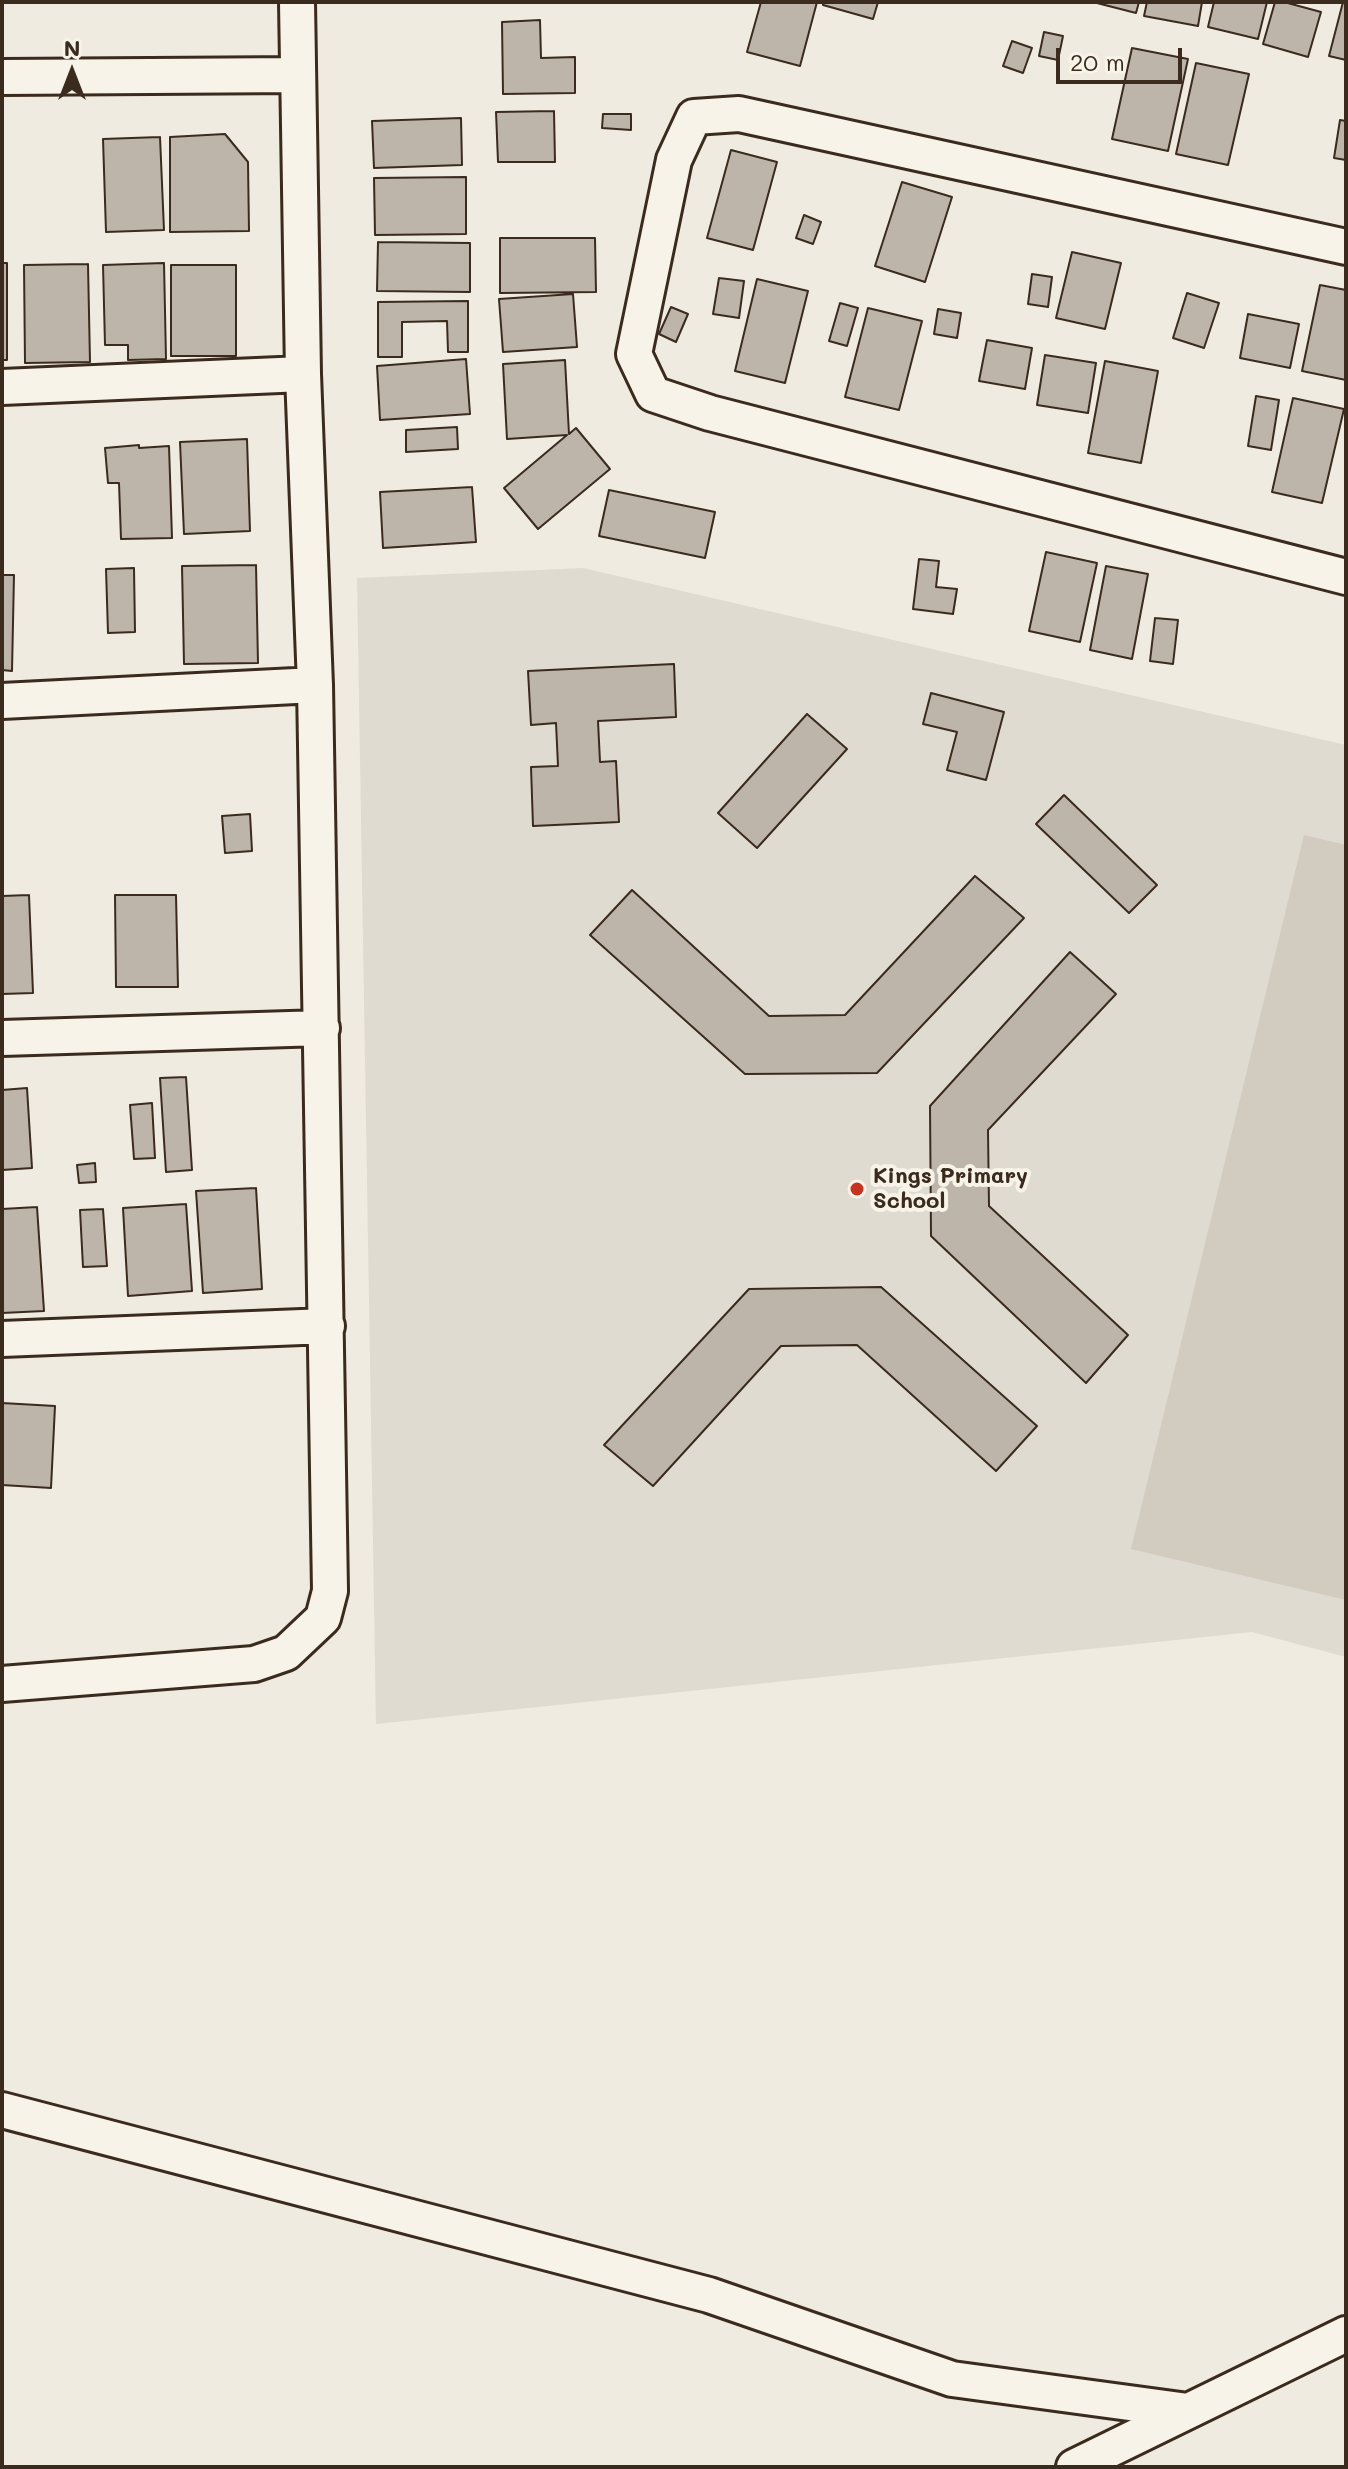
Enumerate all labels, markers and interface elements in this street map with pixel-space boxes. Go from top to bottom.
north arrow [32,32,112,112]
scale bar [1060,32,1186,82]
text: N [64,33,80,62]
text: 20 m [1070,46,1125,77]
place label: Kings Primary School [873,1163,1028,1214]
marker: Kings Primary School [848,1180,866,1198]

